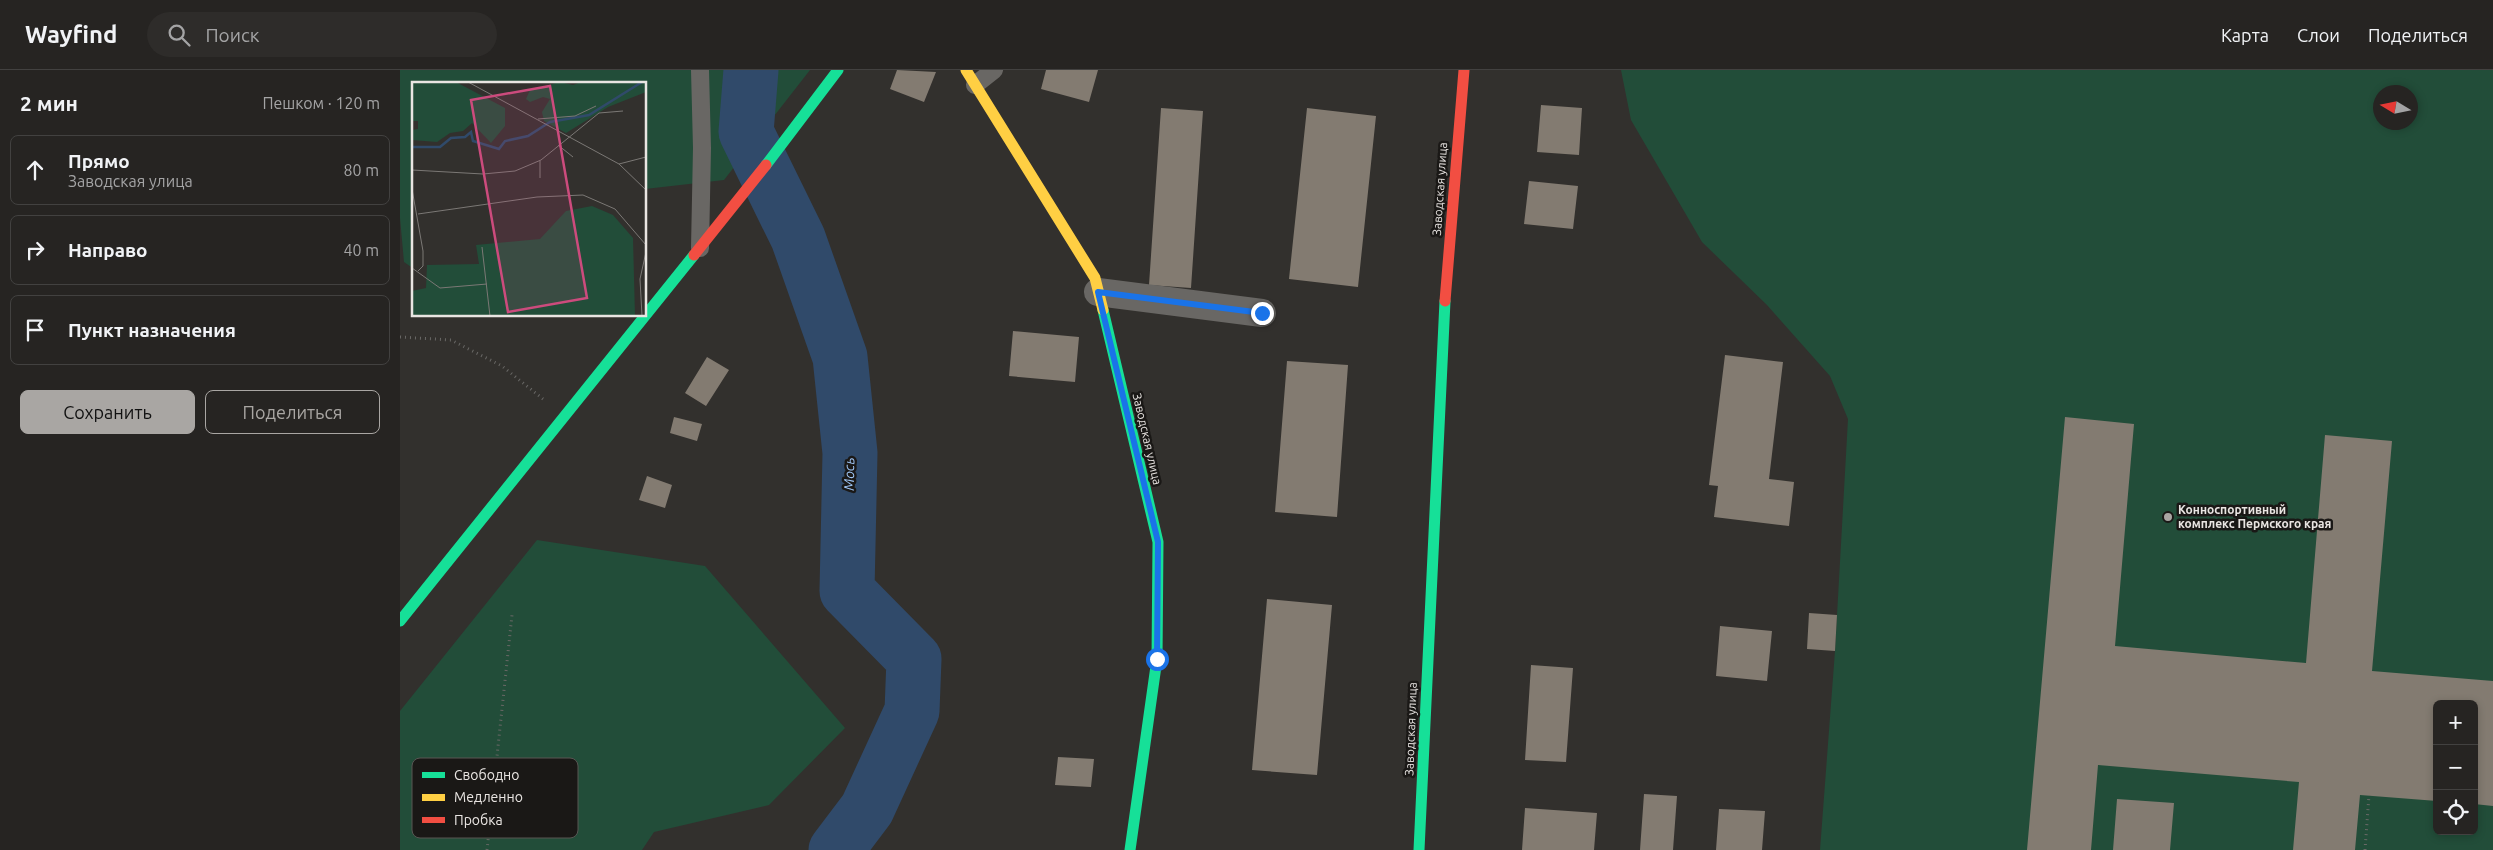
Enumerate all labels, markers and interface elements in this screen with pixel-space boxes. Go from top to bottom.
search box [147,12,497,57]
text: Wayfind [25,21,117,48]
icon: search [165,21,193,49]
text: Поиск [205,24,260,46]
text: Карта [2221,25,2269,45]
text: Слои [2297,25,2340,45]
text: Поделиться [2368,25,2468,45]
inset map [412,82,646,316]
north arrow [2373,85,2418,130]
text: 2 мин [20,91,78,115]
text: Пешком · 120 m [262,94,380,112]
street label: Заводская улица [1430,142,1449,236]
text: Прямо [68,150,130,172]
icon: ahead [21,156,49,184]
text: 80 m [343,161,379,179]
text: Заводская улица [68,172,193,190]
icon: right [21,236,49,264]
text: Направо [68,239,148,261]
text: 40 m [343,241,379,259]
route end [1251,302,1274,325]
icon: arrive [21,316,49,344]
text: Пункт назначения [68,319,236,341]
button: Сохранить [20,390,195,434]
button: Поделиться [205,390,380,434]
street label: Заводская улица [1131,392,1164,486]
water label: Мось [841,457,857,491]
place label: Конноспортивный комплекс Пермского края [2178,503,2332,530]
marker: Конноспортивный комплекс Пермского края [2162,511,2174,523]
route start [1146,648,1169,671]
street label: Заводская улица [1402,682,1419,776]
map controls [2433,700,2478,835]
button: + [2433,700,2478,745]
button: − [2433,745,2478,790]
legend [412,758,578,838]
text: Свободно [454,767,519,783]
text: Медленно [454,789,523,805]
button: locate [2433,790,2478,835]
text: Пробка [454,812,503,828]

